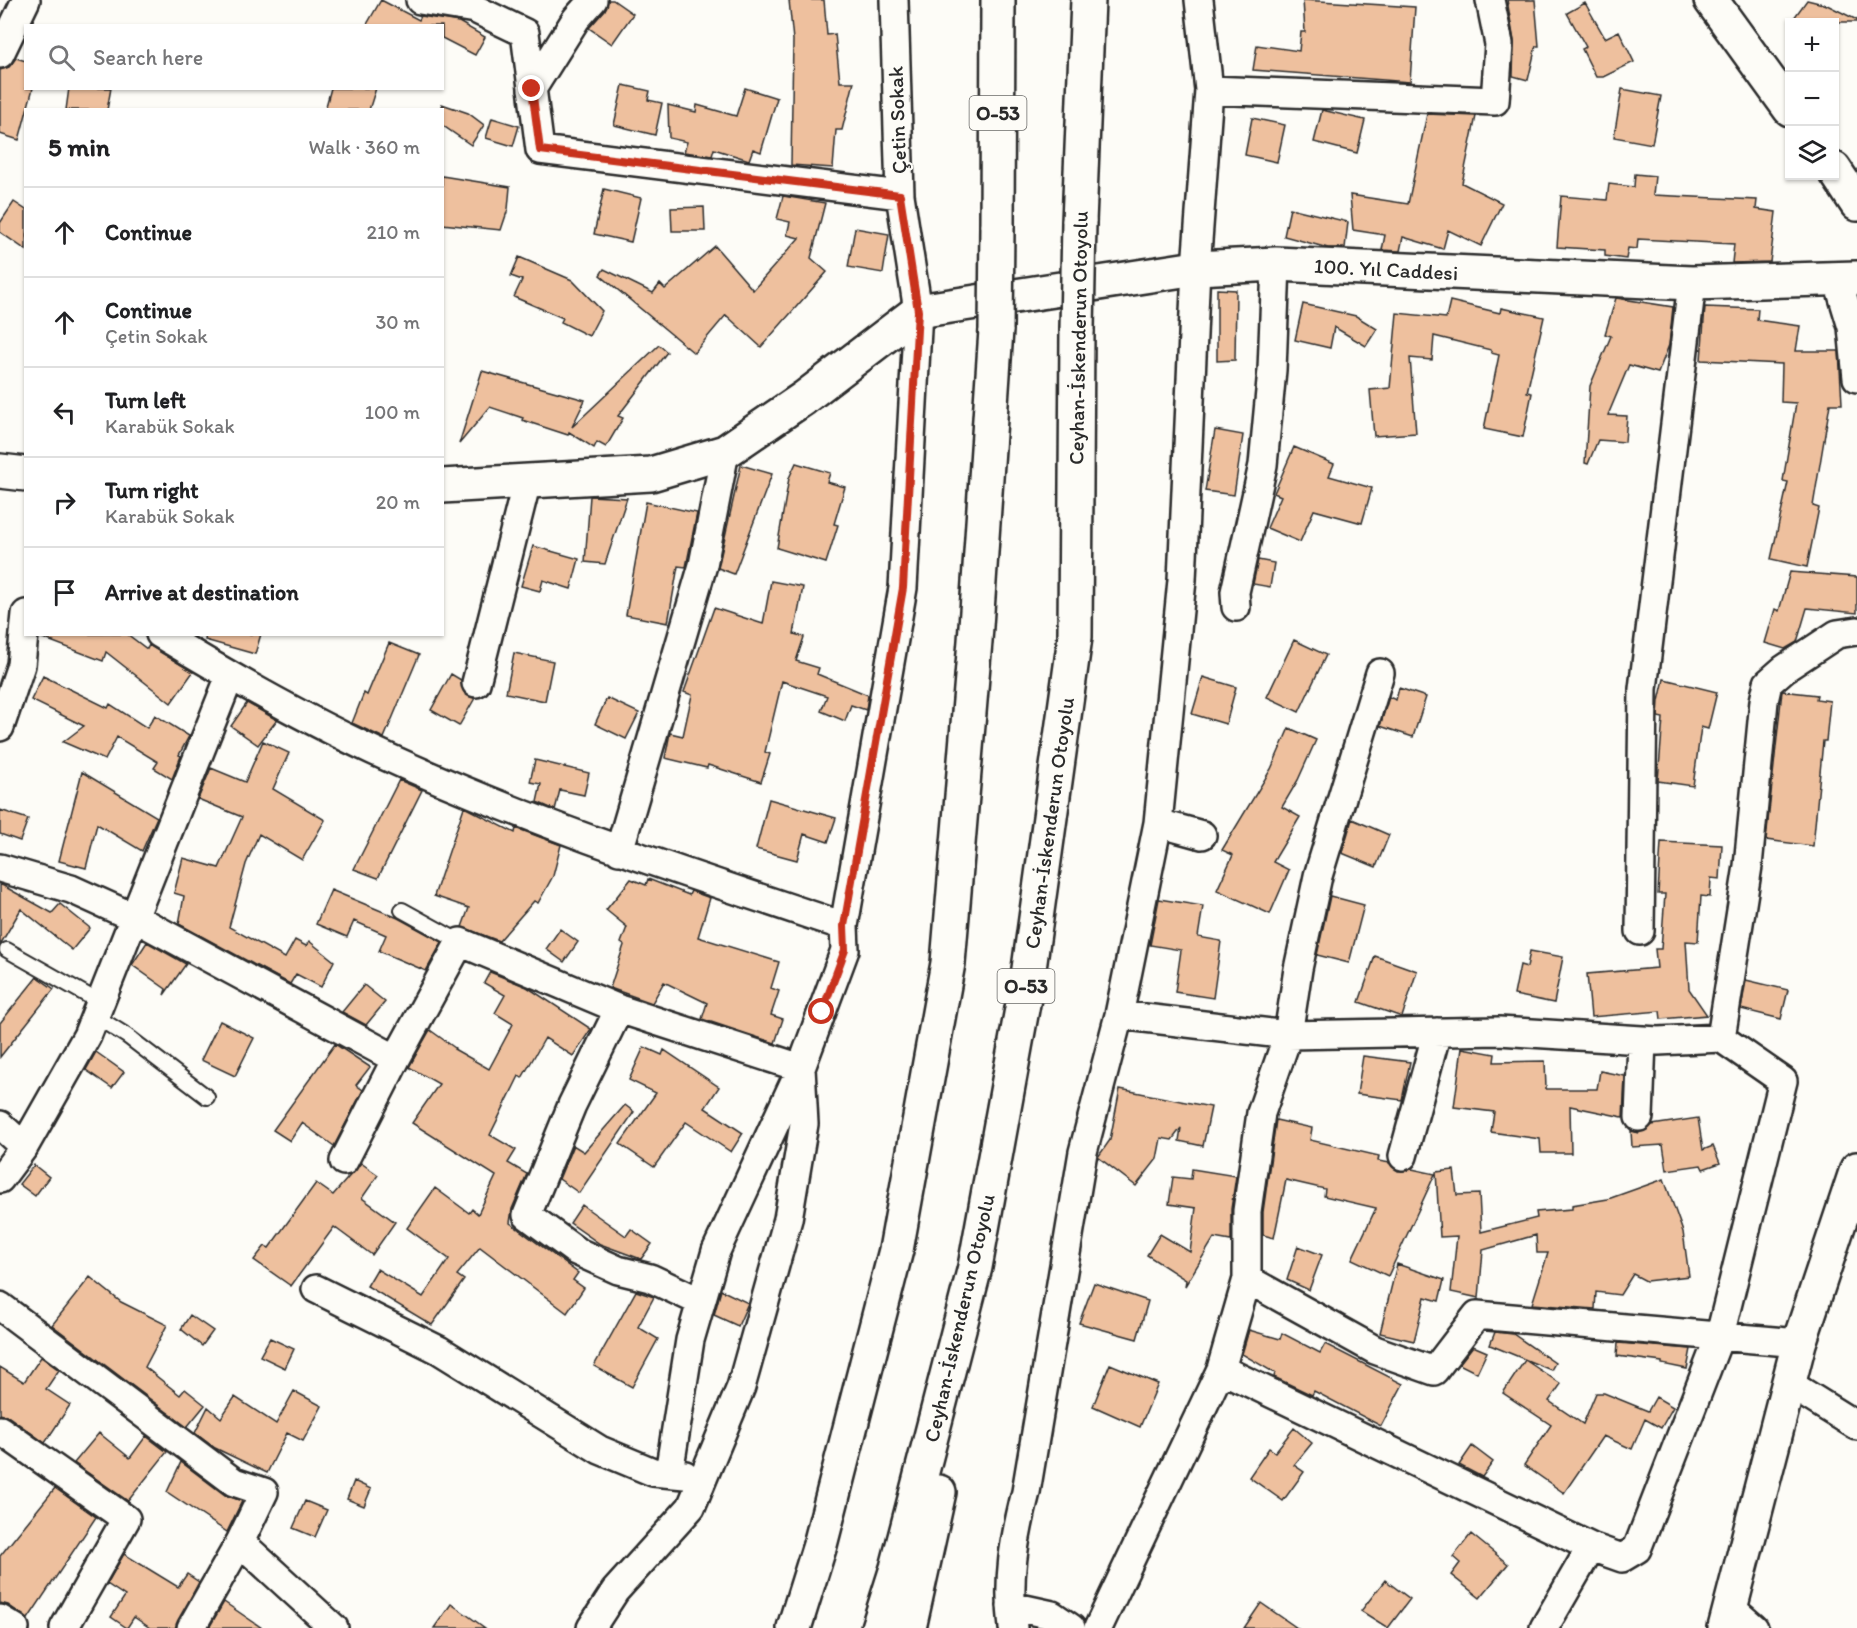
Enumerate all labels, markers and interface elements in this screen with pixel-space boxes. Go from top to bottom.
map controls [1785,18,1839,180]
button: + [1785,18,1839,72]
search box [24,24,444,90]
icon: search [45,41,78,74]
text: Search here [93,44,203,71]
street label: Çetin Sokak [883,66,911,174]
button: − [1785,72,1839,126]
route end [518,75,544,101]
road number: O-53 [970,96,1026,130]
button: layers [1785,126,1839,180]
text: 5 min [48,131,110,163]
text: Walk · 360 m [308,135,420,159]
street label: Ceyhan-İskenderun Otoyolu [1063,211,1093,465]
icon: ahead [48,216,81,249]
text: Continue [105,219,192,246]
text: 210 m [367,220,420,244]
street label: 100. Yıl Caddesi [1313,253,1459,285]
text: Continue [105,297,192,324]
icon: ahead [48,306,81,339]
text: 30 m [375,310,420,334]
text: Çetin Sokak [105,324,208,348]
text: Turn left [105,387,186,414]
icon: left [48,396,81,429]
text: 100 m [365,400,420,424]
text: Karabük Sokak [105,414,235,438]
text: Turn right [105,477,199,504]
icon: right [48,486,81,519]
text: 20 m [376,490,420,514]
text: Karabük Sokak [105,504,235,528]
icon: arrive [48,576,81,609]
text: Arrive at destination [105,579,299,606]
street label: Ceyhan-İskenderun Otoyolu [1019,695,1079,951]
road number: O-53 [998,969,1054,1003]
route start [808,998,834,1024]
street label: Ceyhan-İskenderun Otoyolu [918,1191,1000,1445]

